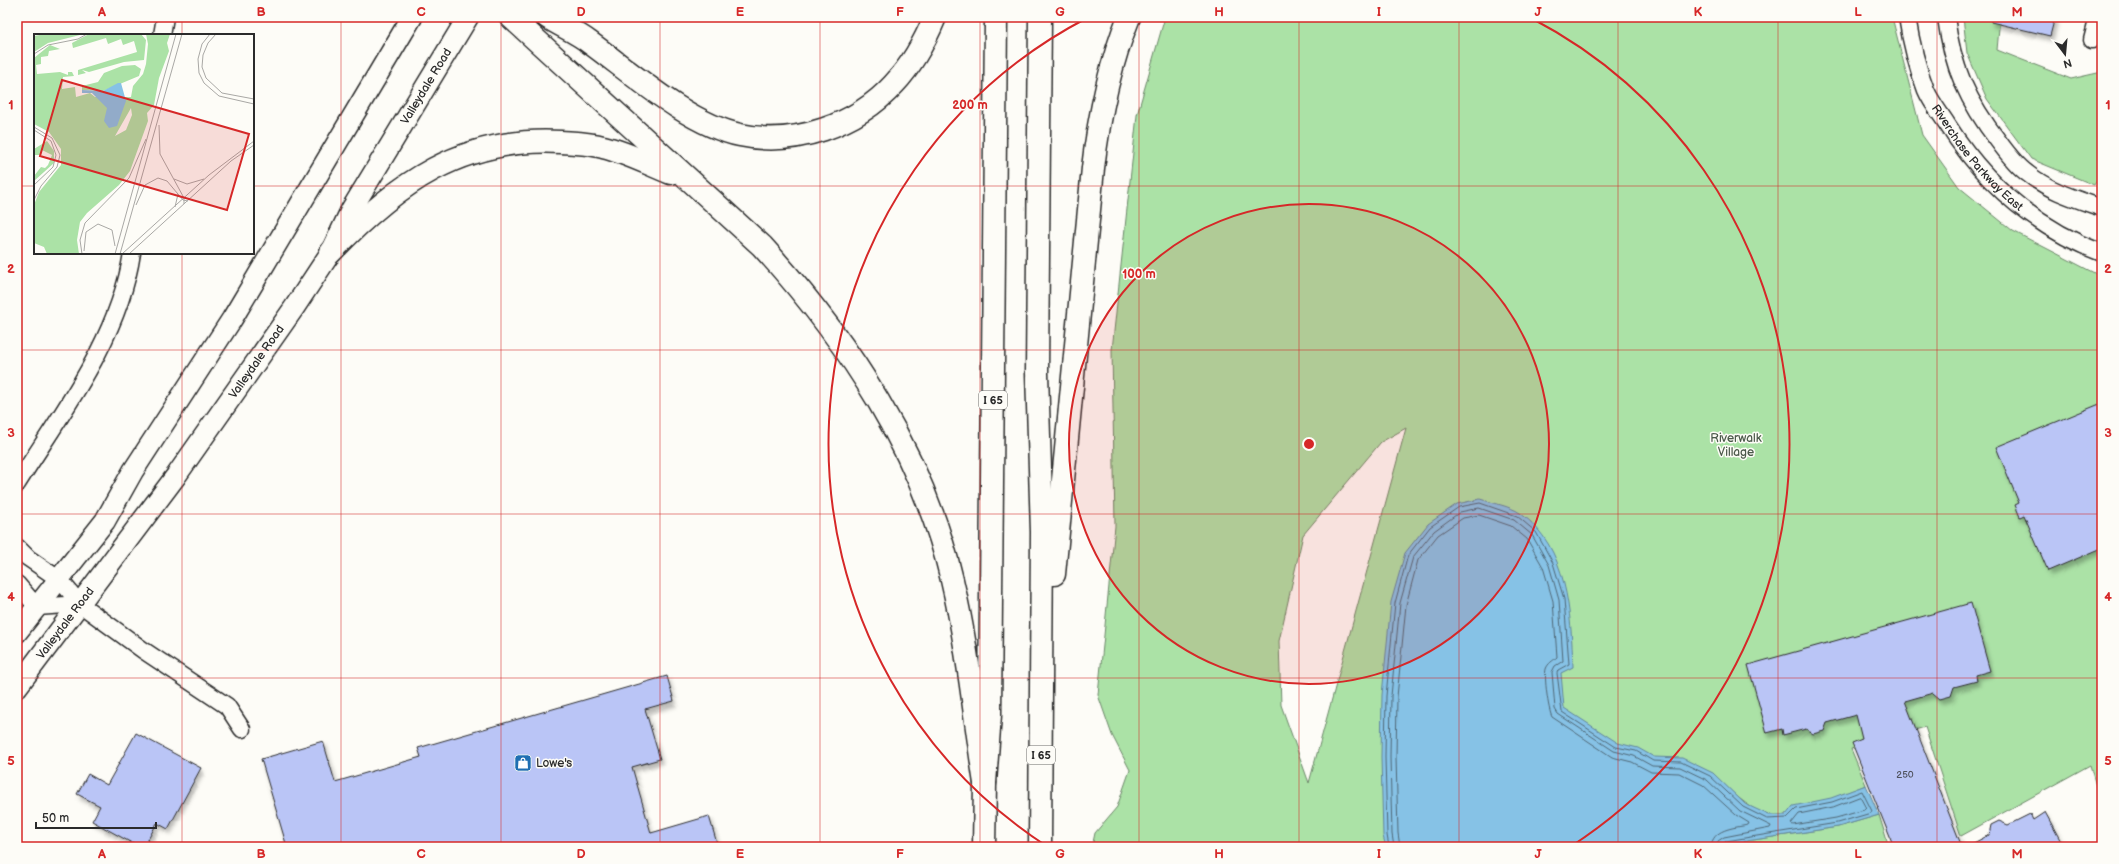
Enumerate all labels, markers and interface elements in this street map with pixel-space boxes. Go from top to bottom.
text: A [97,4,106,20]
text: B [256,4,266,20]
text: C [416,4,426,20]
text: D [576,4,586,20]
text: E [736,4,745,20]
text: F [896,4,904,20]
text: G [1055,4,1065,20]
text: H [1214,4,1224,20]
text: I [1377,4,1381,20]
text: J [1534,4,1542,20]
text: K [1694,4,1703,20]
text: L [1854,4,1862,20]
text: M [2011,4,2023,20]
inset map [34,34,254,254]
north arrow [2045,34,2085,74]
street label: Valleydale Road [398,45,455,127]
text: N [2062,56,2073,71]
text: 1 [8,97,14,113]
text: 1 [2105,97,2111,113]
text: 200 m [952,98,988,113]
street label: Riverchase Parkway East [1928,102,2026,215]
text: 2 [7,261,15,277]
text: 2 [2104,261,2112,277]
text: 100 m [1122,267,1156,282]
street label: Valleydale Road [226,322,288,402]
road number: I 65 [979,391,1007,409]
text: 3 [7,425,15,441]
text: 3 [2104,425,2112,441]
park label: Riverwalk Village [1710,431,1762,460]
centre of rings [1302,437,1316,451]
street label: Valleydale Road [34,584,98,662]
text: 4 [7,589,15,605]
text: 4 [2104,589,2112,605]
road number: I 65 [1027,746,1055,764]
text: 5 [7,753,15,769]
shop icon: Lowe's [513,753,533,773]
text: 5 [2104,753,2112,769]
place label: Lowe's [536,756,572,771]
house number: 250 [1896,769,1914,781]
scale bar [36,804,156,830]
text: 50 m [42,811,69,826]
text: A [97,846,106,862]
text: B [256,846,266,862]
text: C [416,846,426,862]
text: D [576,846,586,862]
text: E [736,846,745,862]
text: F [896,846,904,862]
text: G [1055,846,1065,862]
text: H [1214,846,1224,862]
text: I [1377,846,1381,862]
text: J [1534,846,1542,862]
text: K [1694,846,1703,862]
text: L [1854,846,1862,862]
text: M [2011,846,2023,862]

